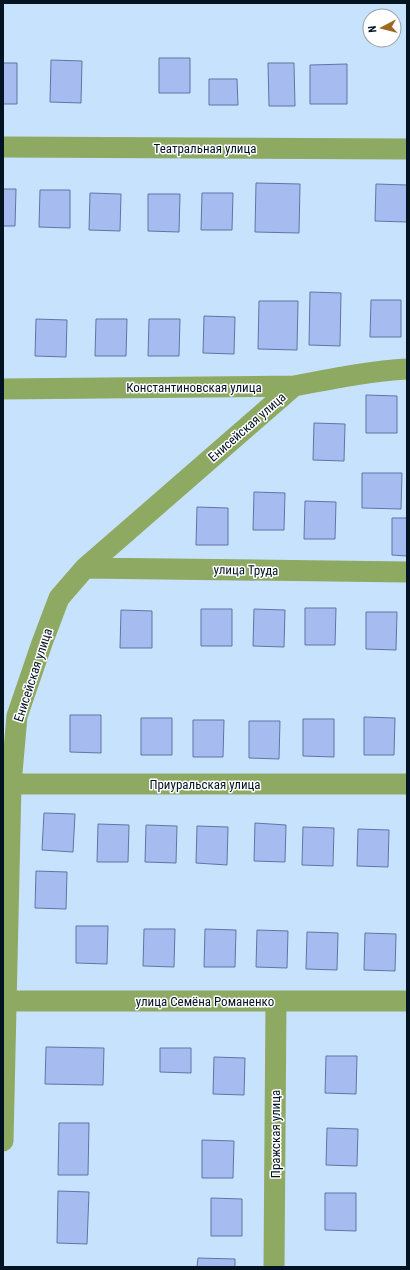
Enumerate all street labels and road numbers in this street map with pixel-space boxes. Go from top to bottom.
street label: Театральная улица [154,141,256,156]
street label: Константиновская улица [126,380,262,395]
street label: Енисейская улица [205,389,289,465]
street label: улица Труда [213,562,279,578]
street label: Енисейская улица [11,626,55,724]
street label: Приуральская улица [149,777,261,792]
street label: улица Семёна Романенко [136,994,274,1009]
street label: Пражская улица [268,1090,283,1178]

